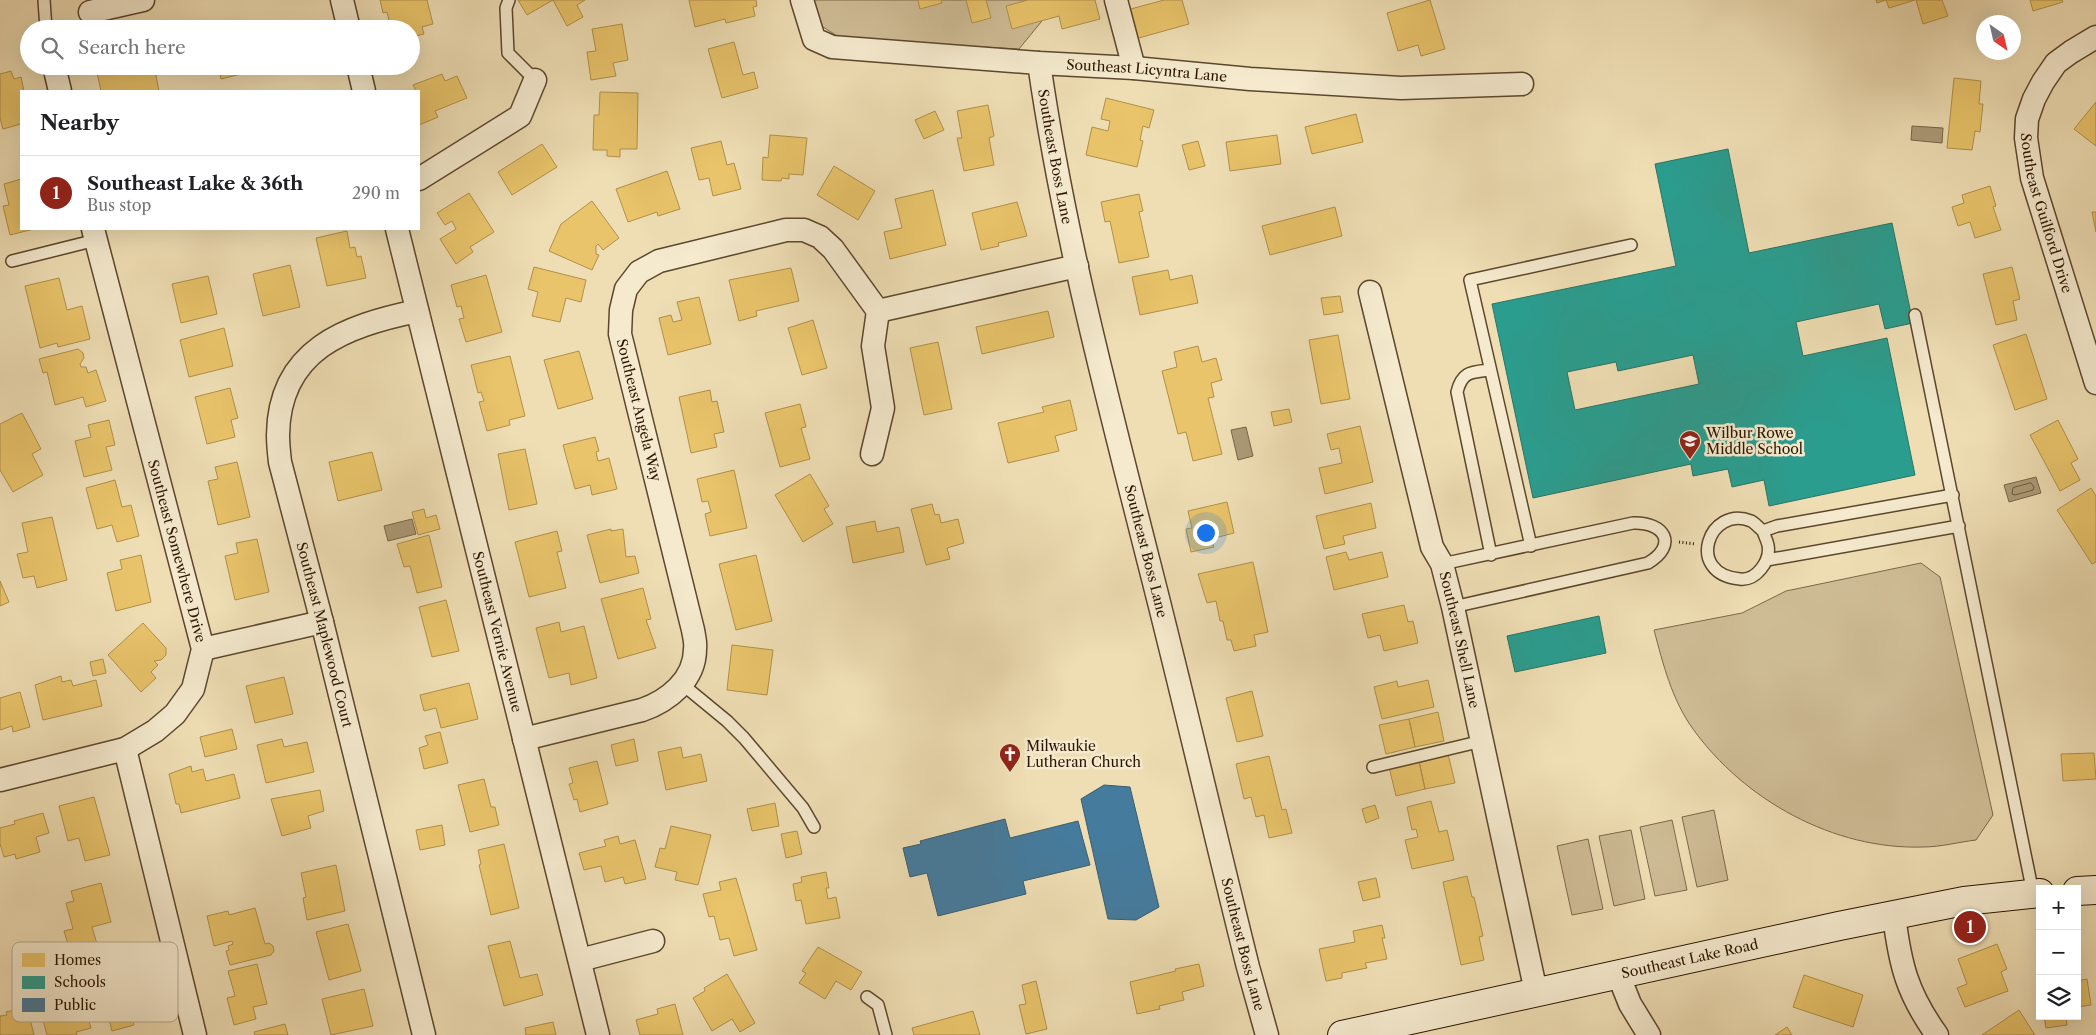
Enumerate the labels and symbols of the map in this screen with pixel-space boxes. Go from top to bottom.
north arrow [1976,15,2021,60]
street label: Southeast Licyntra Lane [1066,55,1228,86]
street label: Southeast Boss Lane [1034,88,1076,226]
street label: Southeast Guilford Drive [2017,133,2076,295]
street label: Southeast Angela Way [613,337,665,483]
place label: Wilbur Rowe Middle School [1705,424,1803,458]
school or university icon: Wilbur Rowe Middle School [1678,429,1702,460]
street label: Southeast Somewhere Drive [144,458,210,645]
street label: Southeast Boss Lane [1121,483,1172,620]
your location [1193,520,1219,546]
street label: Southeast Maplewood Court [292,540,357,729]
street label: Southeast Vernie Avenue [469,549,526,714]
street label: Southeast Shell Lane [1435,570,1484,710]
place label: Milwaukie Lutheran Church [1026,737,1141,771]
church icon: Milwaukie Lutheran Church [998,742,1022,773]
street label: Southeast Boss Lane [1217,876,1269,1013]
pin: 1 [1954,908,1986,946]
street label: Southeast Lake Road [1620,935,1760,982]
legend [12,942,178,1022]
text: Homes [54,951,101,969]
text: Schools [54,973,106,991]
text: Public [54,996,96,1014]

